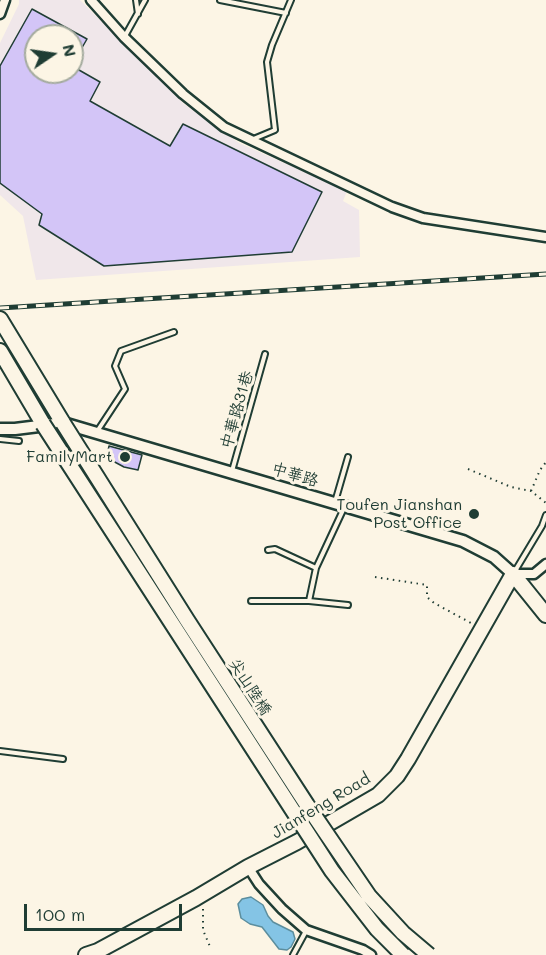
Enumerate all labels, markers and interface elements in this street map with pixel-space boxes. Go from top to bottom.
north arrow [24,24,84,84]
text: N [58,42,82,59]
street label: 中華路31巷 [217,369,257,451]
place label: FamilyMart [26,447,113,467]
marker: FamilyMart [118,450,132,464]
street label: 中華路 [269,459,321,491]
place label: Toufen Jianshan Post Office [337,495,462,533]
marker: Toufen Jianshan Post Office [467,507,481,521]
street label: 尖山陸橋 [225,655,275,719]
street label: Jianfeng Road [268,769,374,843]
scale bar [27,892,184,930]
text: 100 m [35,902,85,926]

